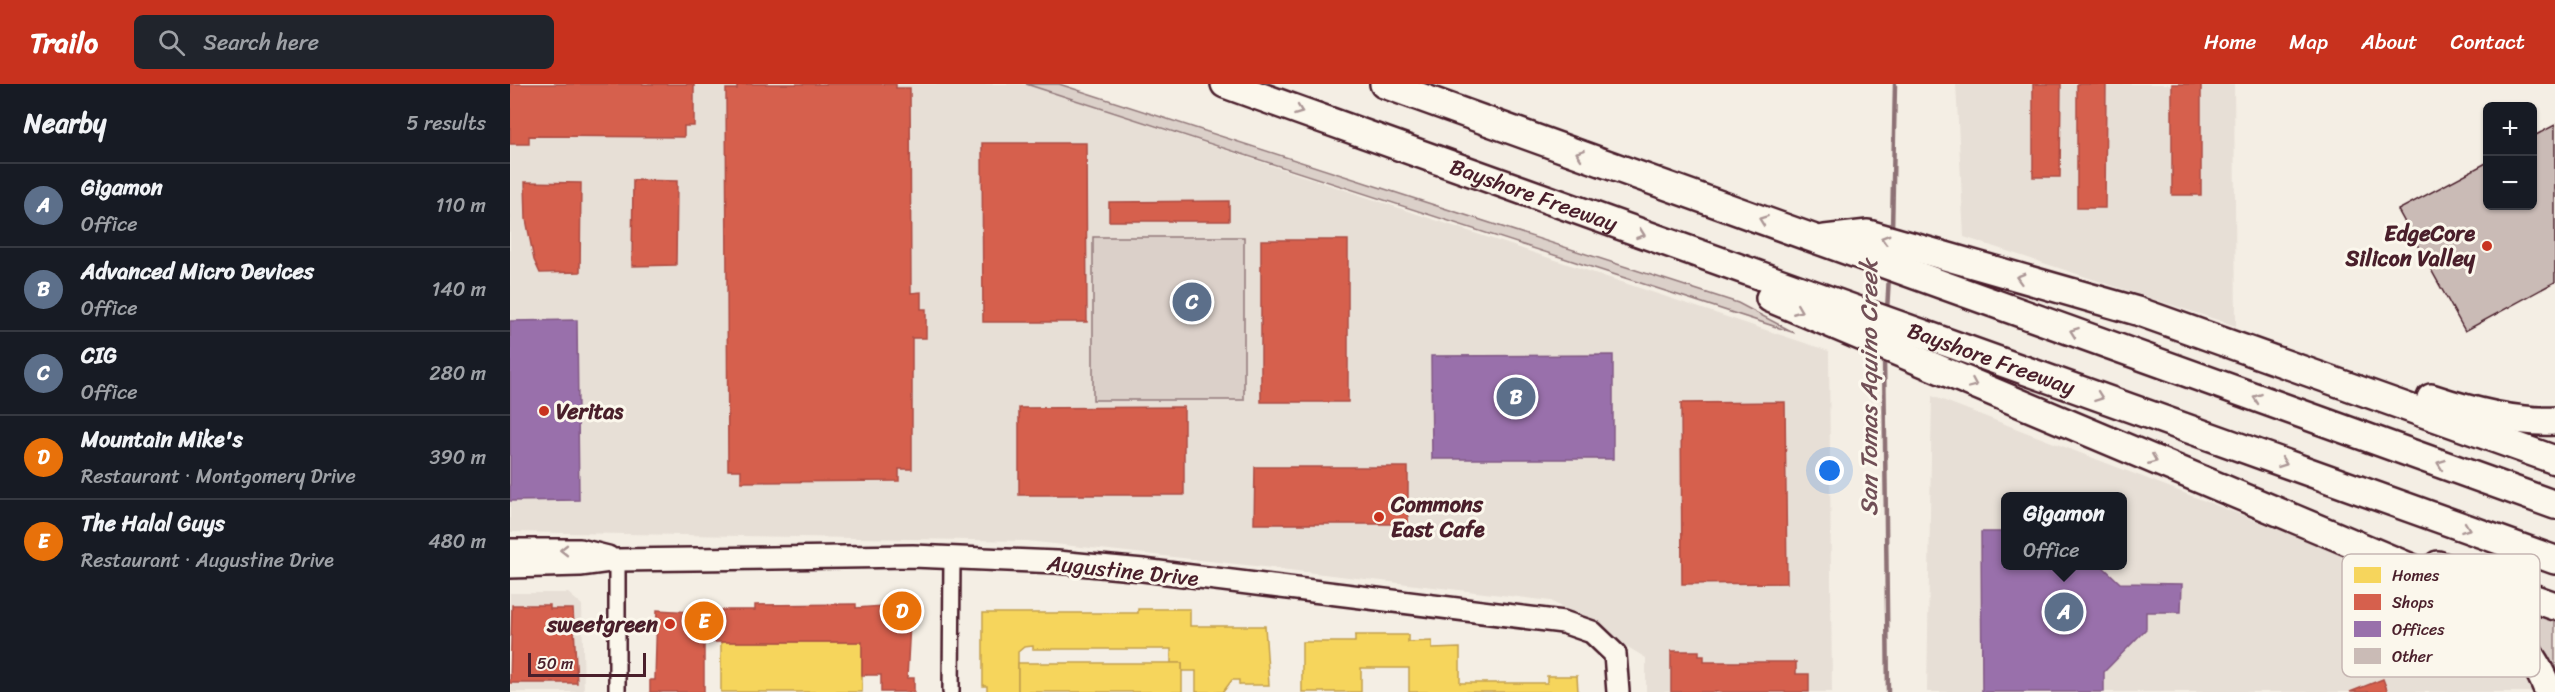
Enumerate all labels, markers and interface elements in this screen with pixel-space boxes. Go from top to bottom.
search box [134,15,554,69]
text: Trailo [30,18,98,67]
text: Search here [203,23,319,62]
text: Home [2204,23,2256,61]
text: Map [2289,23,2328,61]
text: About [2361,23,2418,61]
text: Contact [2451,23,2525,61]
icon: search [155,26,188,59]
text: Nearby [24,100,106,146]
map controls [2483,102,2537,210]
button: + [2483,102,2537,156]
one-way arrow [1293,104,1304,116]
text: 5 results [407,106,486,141]
street label: Bayshore Freeway [1444,147,1624,243]
one-way arrow [1575,149,1586,162]
button: − [2483,156,2537,210]
text: Gigamon [81,168,163,207]
text: A [37,188,50,223]
text: 110 m [436,188,486,223]
text: Office [81,207,137,242]
place label: EdgeCore Silicon Valley [2345,214,2476,278]
one-way arrow [1758,215,1769,227]
one-way arrow [1635,227,1646,239]
one-way arrow [1880,234,1891,246]
marker: EdgeCore Silicon Valley [2480,239,2494,253]
text: Advanced Micro Devices [81,252,314,291]
water label: San Tomas Aquino Creek [1848,257,1890,516]
text: B [37,272,50,307]
text: 140 m [432,272,486,307]
one-way arrow [2015,273,2026,285]
pin: C [1172,280,1212,324]
text: Office [81,291,137,326]
one-way arrow [1791,303,1802,315]
street label: Bayshore Freeway [1902,311,2081,407]
one-way arrow [2069,326,2080,339]
text: CIG [81,336,117,375]
text: C [37,356,50,391]
text: 280 m [429,356,486,391]
pin: B [1496,374,1536,420]
text: Office [81,375,137,410]
one-way arrow [1967,377,1978,389]
one-way arrow [2093,390,2104,402]
place label: Veritas [556,392,624,431]
one-way arrow [2252,392,2263,405]
marker: Veritas [537,404,551,418]
text: Mountain Mike's [81,420,243,459]
text: D [38,440,49,475]
text: 390 m [430,440,486,475]
one-way arrow [2147,453,2158,465]
one-way arrow [2277,455,2288,468]
your location [1815,456,1844,485]
one-way arrow [2436,458,2447,471]
text: Restaurant · Montgomery Drive [81,459,356,494]
place label: Commons East Cafe [1390,485,1485,549]
popup [2001,492,2127,570]
text: Gigamon [2023,494,2105,533]
text: The Halal Guys [81,504,225,543]
marker: Commons East Cafe [1372,510,1386,524]
one-way arrow [2461,521,2471,534]
text: E [38,524,49,559]
text: 480 m [428,524,486,559]
text: Office [2023,533,2080,568]
text: Restaurant · Augustine Drive [81,543,334,578]
street label: Augustine Drive [1044,543,1201,598]
one-way arrow [560,544,569,556]
legend [2342,554,2540,677]
text: Homes [2392,561,2440,590]
pin: D [882,588,922,634]
text: Shops [2392,588,2434,617]
pin: A [2044,590,2084,634]
pin: E [684,598,724,644]
place label: sweetgreen [546,605,658,644]
text: Offices [2392,615,2445,644]
marker: sweetgreen [663,617,677,631]
text: Other [2392,642,2434,671]
text: 50 m [537,649,573,678]
scale bar [528,650,646,678]

